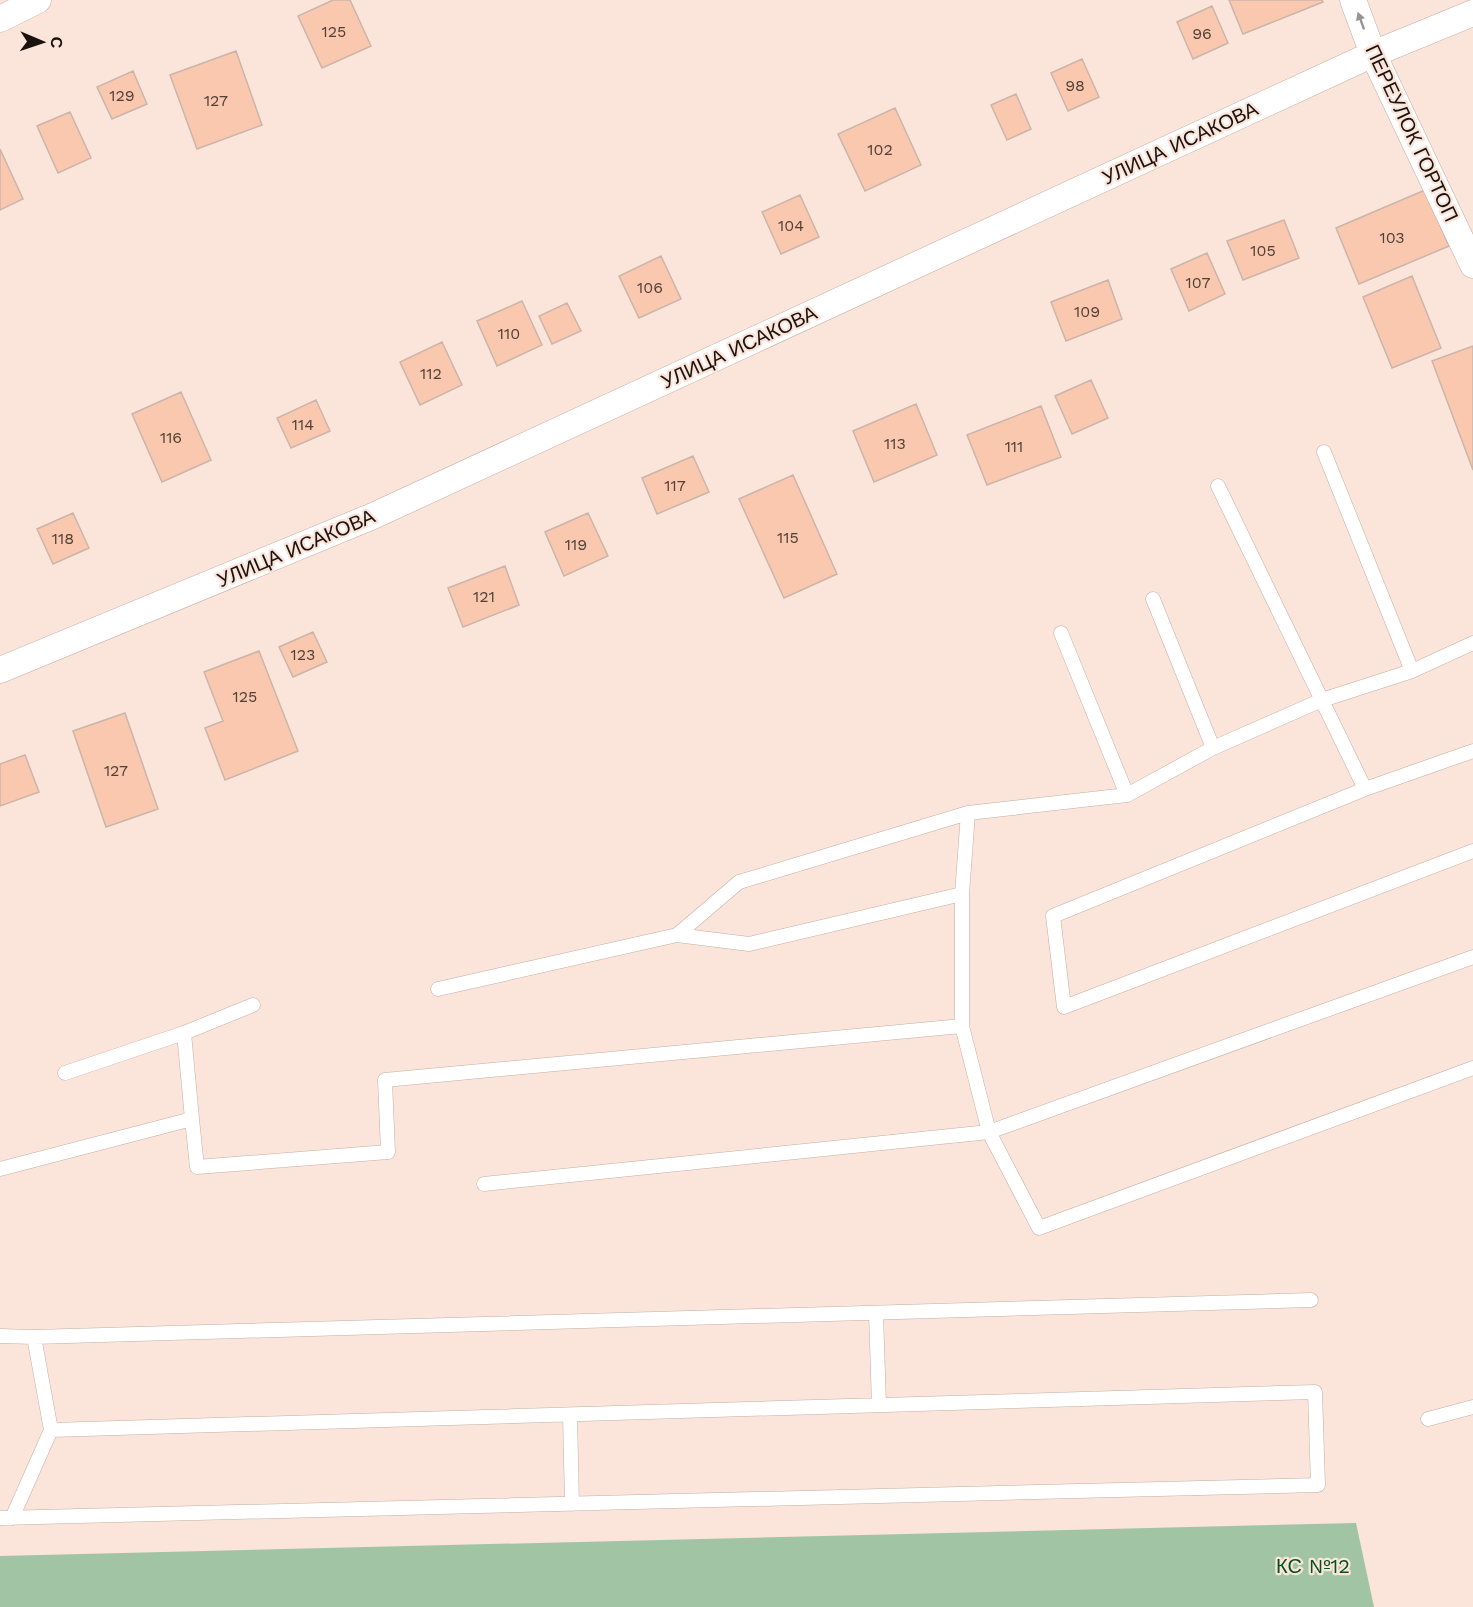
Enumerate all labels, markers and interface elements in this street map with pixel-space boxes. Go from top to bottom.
north arrow [12,12,72,72]
one-way arrow [1356,12,1366,30]
house number: 125 [322,22,346,41]
house number: 96 [1192,24,1212,43]
text: С [47,36,66,49]
street label: ПЕРЕУЛОК ГОРТОП [1360,41,1464,225]
house number: 98 [1065,76,1085,95]
house number: 129 [109,86,135,105]
house number: 127 [204,91,228,110]
street label: УЛИЦА ИСАКОВА [1098,96,1262,190]
house number: 102 [867,140,893,159]
house number: 104 [778,216,804,235]
house number: 103 [1379,228,1405,247]
house number: 105 [1250,241,1276,260]
house number: 107 [1186,273,1210,292]
house number: 106 [637,278,663,297]
street label: УЛИЦА ИСАКОВА [657,300,821,394]
house number: 109 [1074,302,1100,321]
house number: 110 [498,324,520,343]
house number: 112 [420,364,442,383]
house number: 114 [292,415,314,434]
house number: 116 [160,428,182,447]
house number: 113 [884,434,906,453]
house number: 111 [1005,437,1023,456]
house number: 117 [664,476,686,495]
street label: УЛИЦА ИСАКОВА [213,504,379,592]
house number: 115 [777,528,799,547]
house number: 118 [52,529,74,548]
house number: 119 [565,535,587,554]
house number: 121 [473,587,495,606]
house number: 123 [291,645,315,664]
house number: 125 [233,687,257,706]
house number: 127 [104,761,128,780]
park label: КС №12 [1276,1554,1350,1578]

